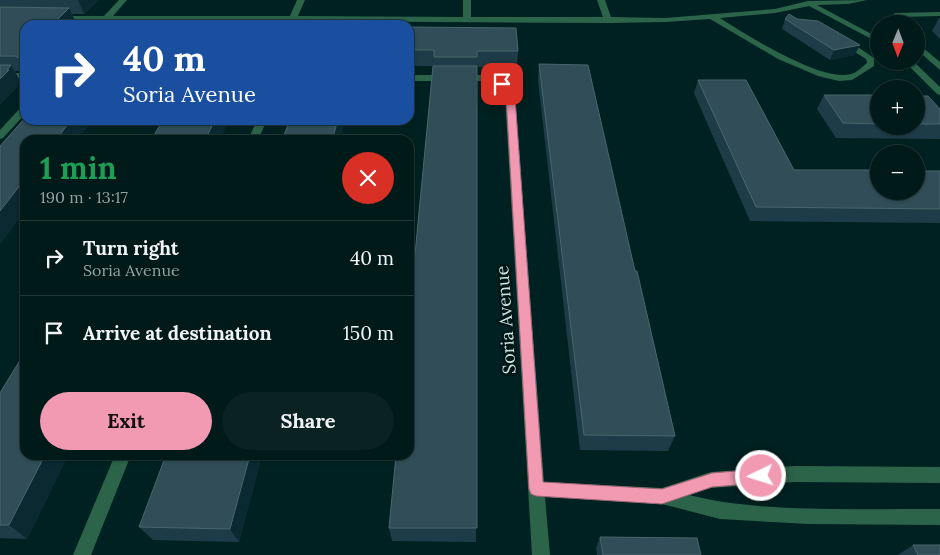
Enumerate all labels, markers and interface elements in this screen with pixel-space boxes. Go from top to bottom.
north arrow [870,15,925,70]
map controls [870,15,925,200]
text: 40 m [123,36,206,81]
icon: right [40,40,105,105]
pin [481,63,523,105]
icon: arrive [488,70,516,98]
text: Soria Avenue [123,80,256,108]
button: + [870,80,925,135]
button: − [870,145,925,200]
text: 1 min [40,149,117,187]
button: close [342,152,394,204]
text: 190 m · 13:17 [40,187,128,207]
text: Turn right [83,236,179,260]
icon: right [40,244,68,272]
text: 40 m [350,246,394,270]
text: Soria Avenue [83,260,180,280]
street label: Soria Avenue [490,265,521,375]
icon: arrive [40,319,68,347]
text: Arrive at destination [83,321,272,345]
text: 150 m [343,321,394,345]
button: Exit [40,392,212,450]
button: Share [222,392,394,450]
position arrow [734,449,786,501]

